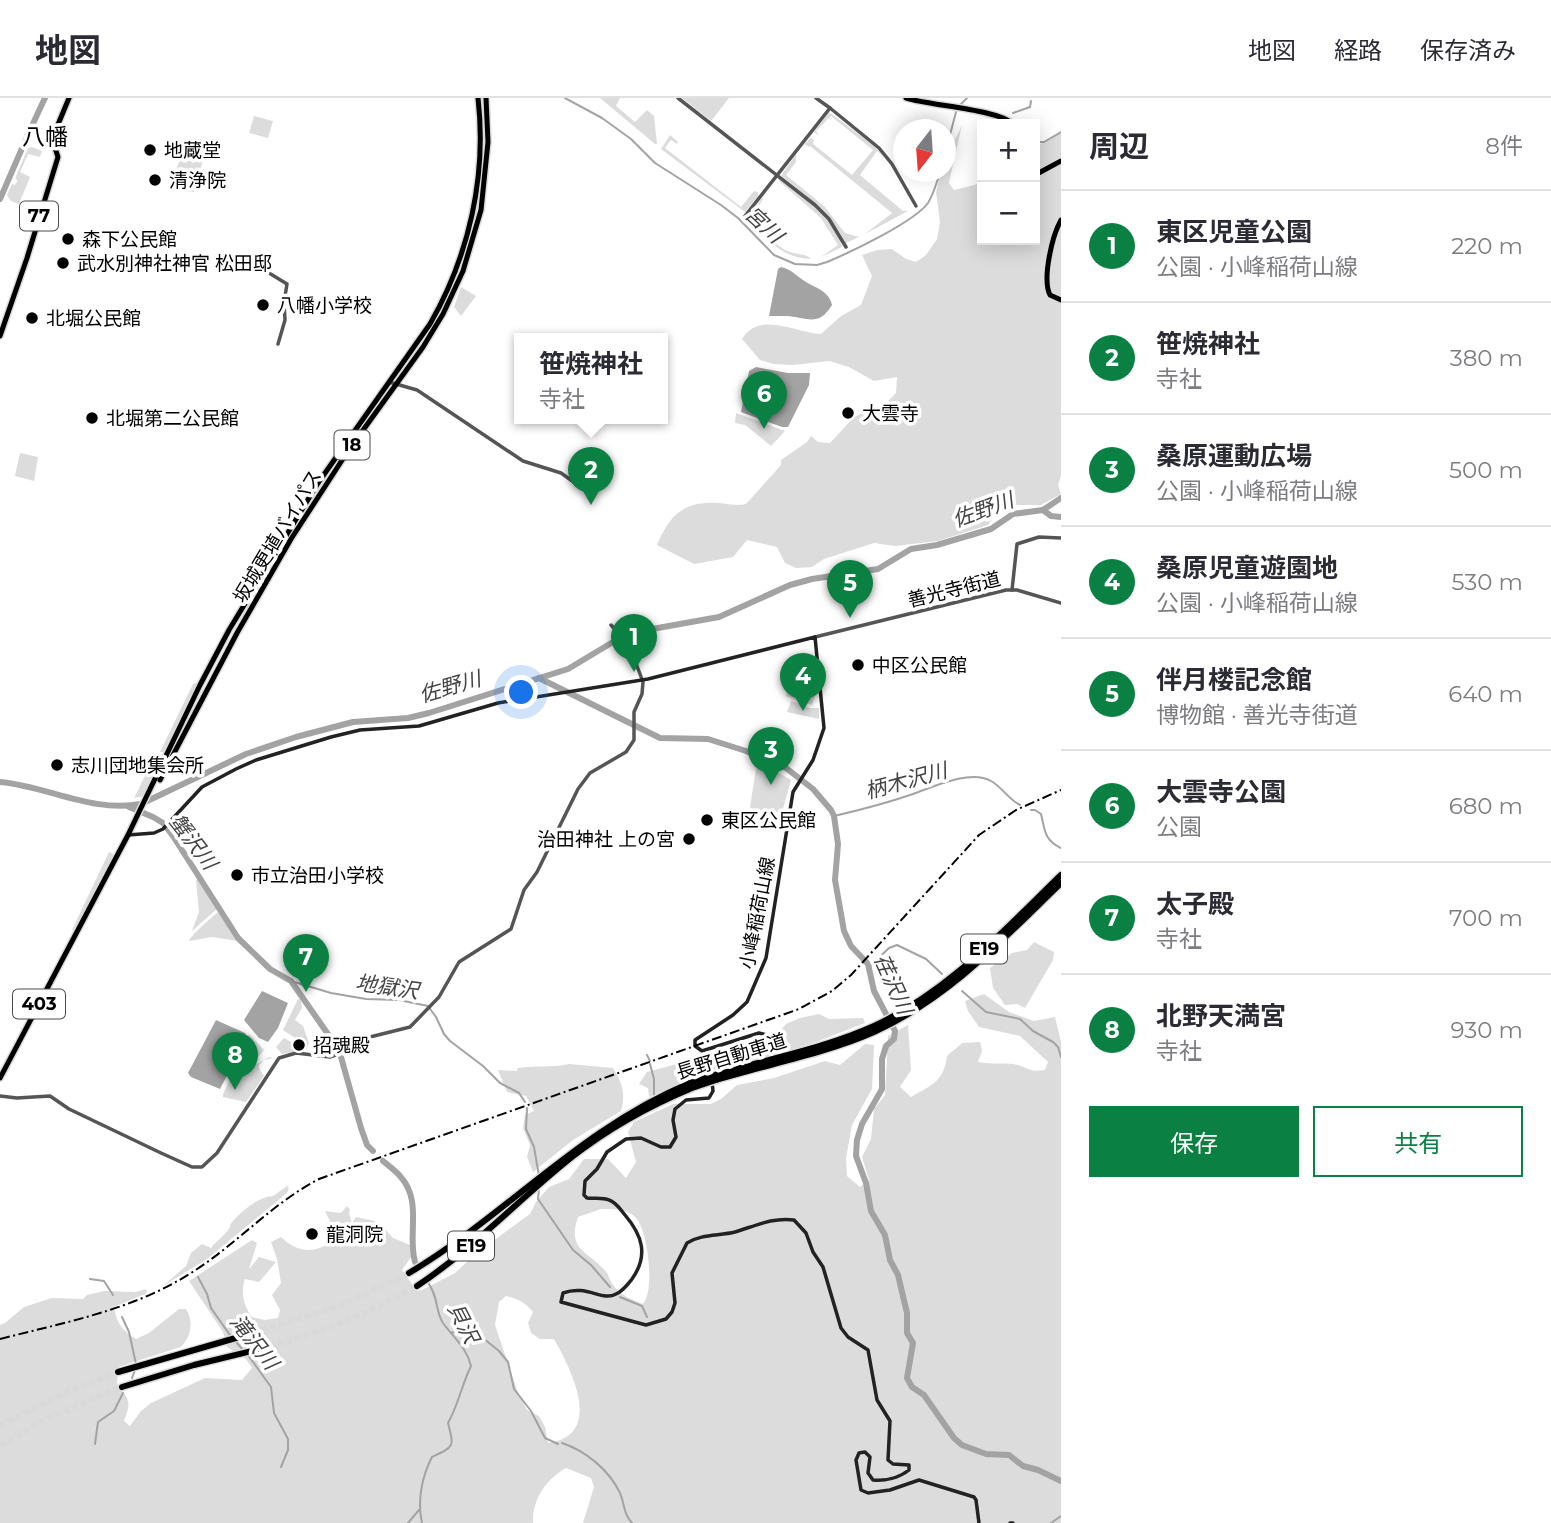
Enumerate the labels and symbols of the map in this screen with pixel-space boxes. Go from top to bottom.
north arrow [893,119,956,182]
district label: 八幡 [22,123,68,151]
place label: 地蔵堂 [164,139,221,162]
marker: 地蔵堂 [142,142,158,158]
place label: 清浄院 [169,169,226,192]
marker: 清浄院 [147,172,163,188]
water label: 宮川 [740,201,790,249]
road number: 77 [20,202,58,230]
place label: 森下公民館 [82,228,177,251]
marker: 森下公民館 [60,231,76,247]
place label: 武水別神社神官 松田邸 [77,252,272,275]
marker: 武水別神社神官 松田邸 [55,255,71,271]
place label: 八幡小学校 [277,294,372,317]
marker: 八幡小学校 [255,297,271,313]
place label: 北堀公民館 [46,307,141,330]
marker: 北堀公民館 [24,310,40,326]
pin: 6 [741,371,787,429]
place label: 大雲寺 [862,402,919,425]
marker: 大雲寺 [840,405,856,421]
place label: 北堀第二公民館 [106,407,239,430]
marker: 北堀第二公民館 [84,410,100,426]
road number: 18 [334,430,370,460]
pin: 2 [568,447,614,505]
street label: 坂城更埴バイパス [229,465,326,607]
water label: 佐野川 [949,486,1019,532]
pin: 5 [827,560,873,618]
street label: 善光寺街道 [905,567,1003,612]
pin: 1 [611,614,657,672]
pin: 4 [780,653,826,711]
place label: 中区公民館 [872,654,967,677]
marker: 中区公民館 [850,657,866,673]
water label: 佐野川 [416,665,486,707]
your location [504,675,538,709]
pin: 3 [748,727,794,785]
place label: 志川団地集会所 [71,754,204,777]
marker: 志川団地集会所 [49,757,65,773]
water label: 柄木沢川 [862,757,952,803]
water label: 蟹沢川 [164,809,224,876]
place label: 東区公民館 [721,809,816,832]
marker: 東区公民館 [699,812,715,828]
place label: 治田神社 上の宮 [537,828,675,851]
marker: 治田神社 上の宮 [681,831,697,847]
street label: 小峰稲荷山線 [735,855,780,971]
place label: 市立治田小学校 [251,864,384,887]
marker: 市立治田小学校 [229,867,245,883]
pin: 7 [283,934,329,992]
road number: E19 [961,934,1007,964]
water label: 荏沢川 [869,950,919,1019]
water label: 地獄沢 [354,970,423,1004]
road number: 403 [13,989,65,1018]
street label: 長野自動車道 [673,1029,789,1084]
pin: 8 [212,1032,258,1090]
place label: 招魂殿 [313,1034,370,1057]
marker: 招魂殿 [291,1037,307,1053]
place label: 龍洞院 [326,1223,383,1246]
marker: 龍洞院 [304,1226,320,1242]
road number: E19 [448,1232,494,1260]
water label: 貝沢 [443,1298,485,1350]
water label: 滝沢川 [225,1309,285,1376]

